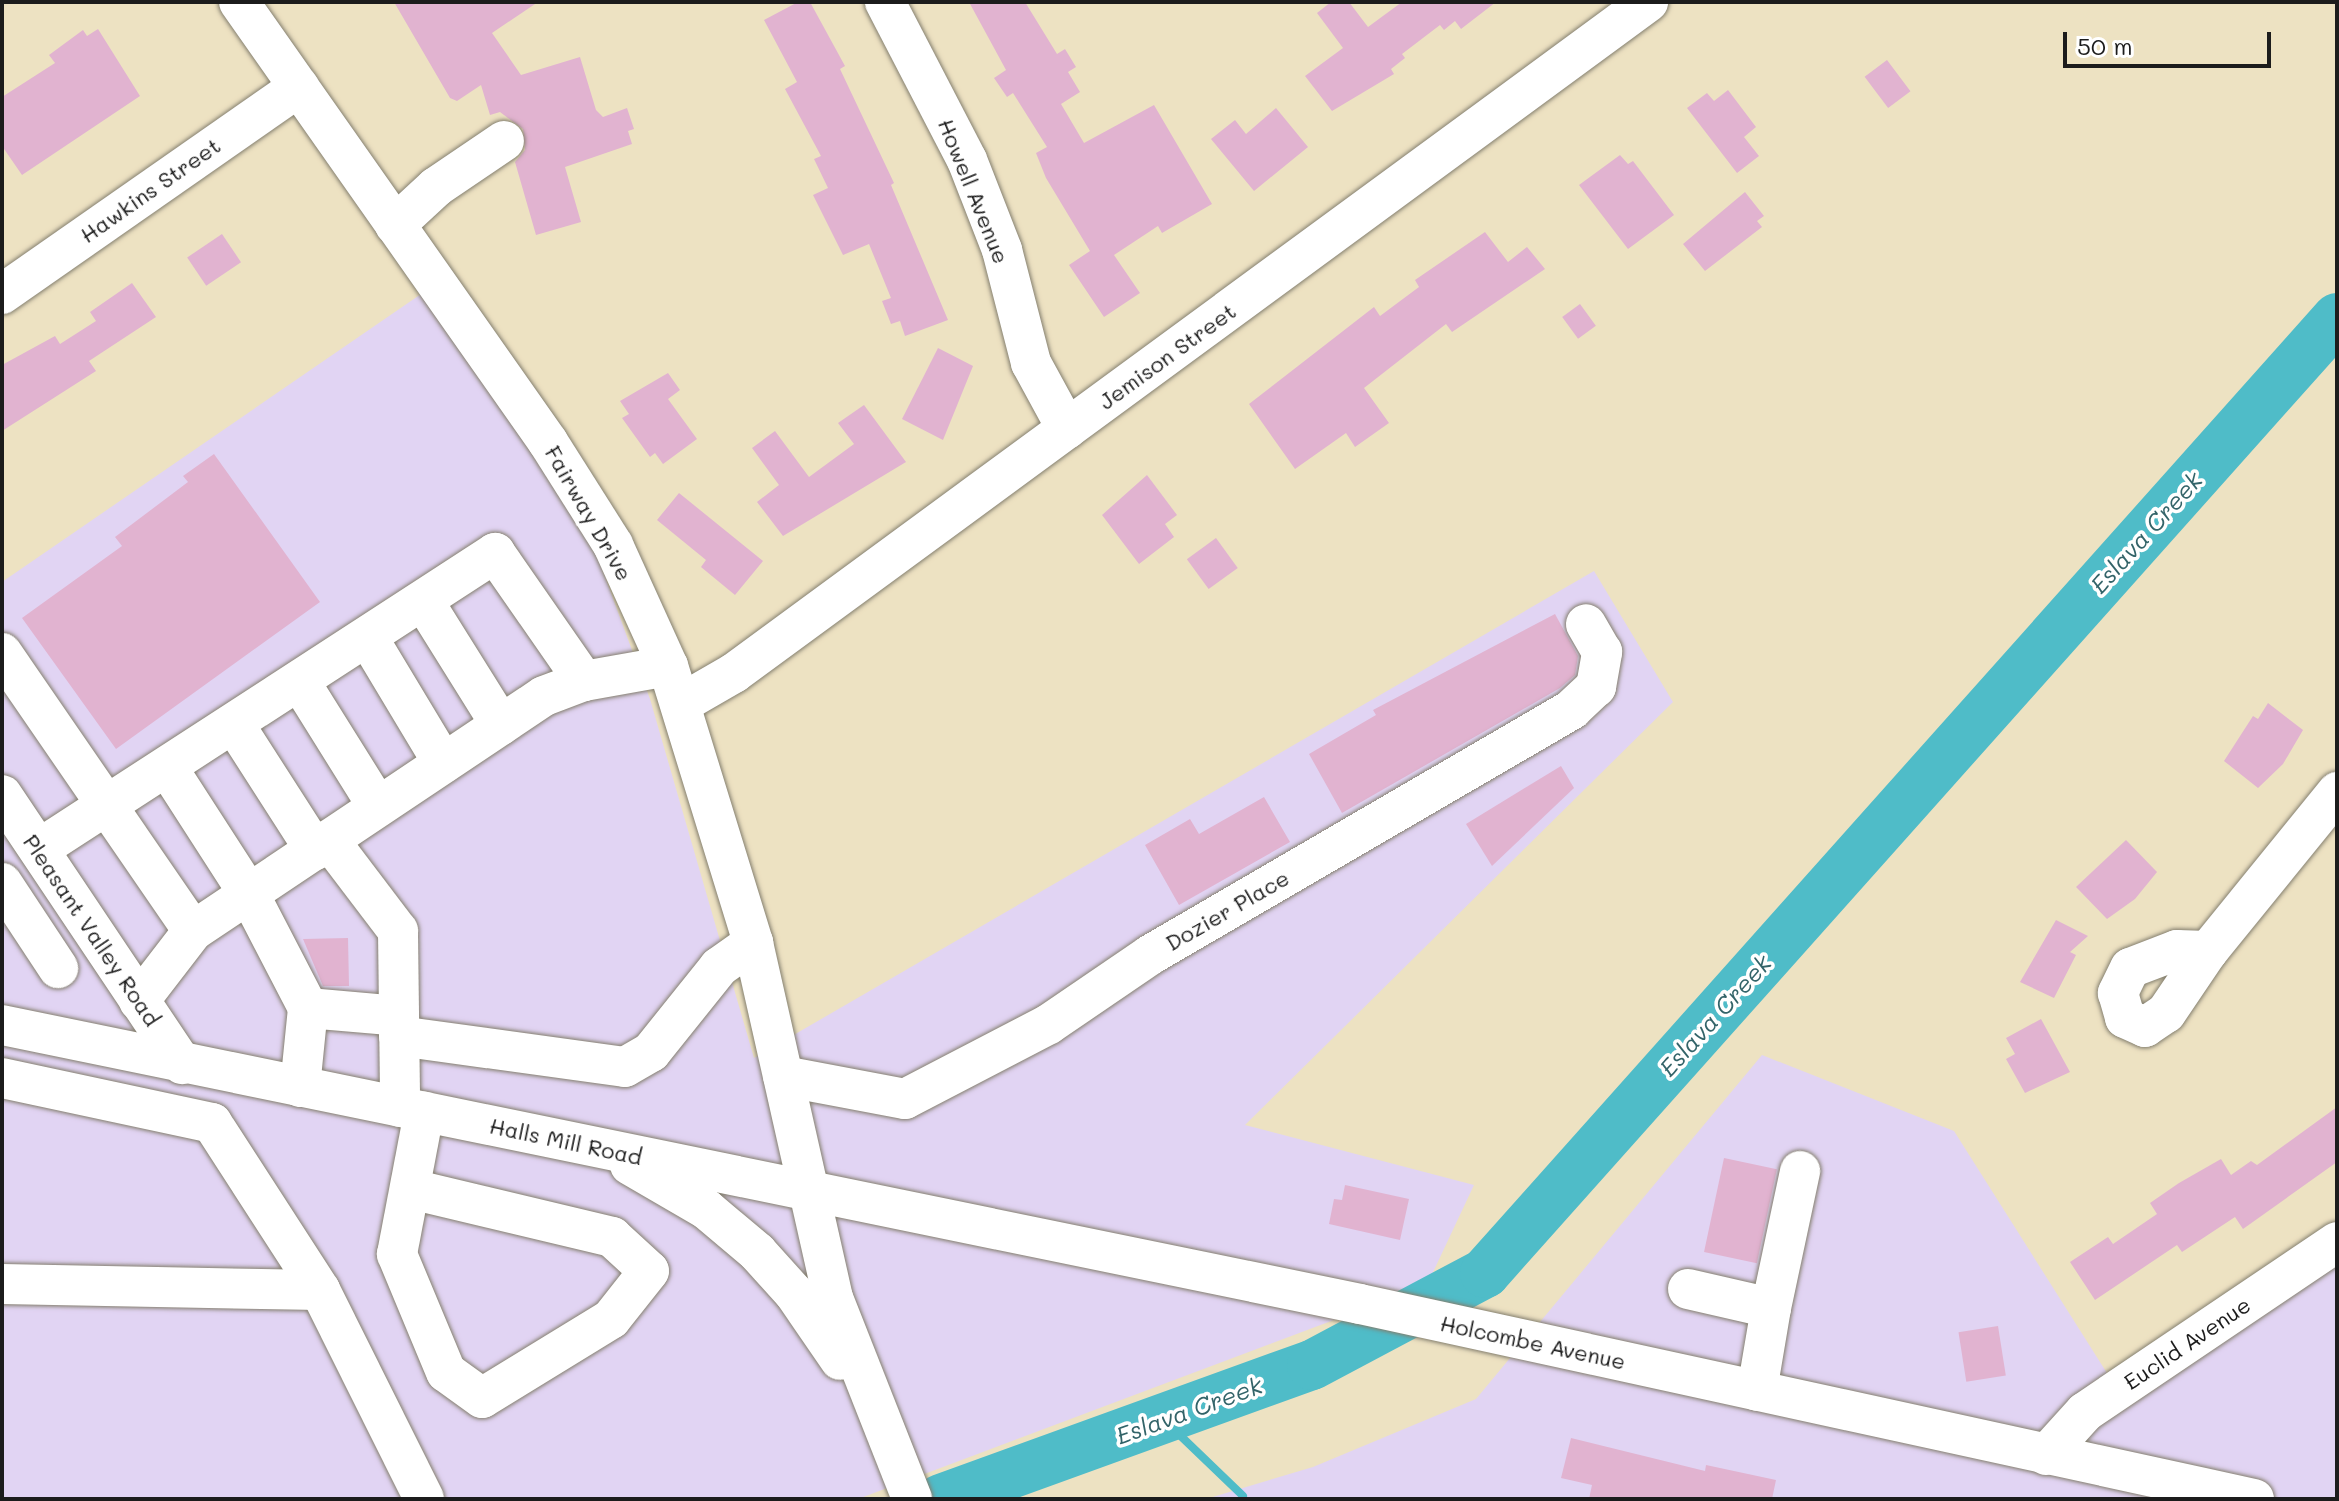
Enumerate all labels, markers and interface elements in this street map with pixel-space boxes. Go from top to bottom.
scale bar [2067,16,2275,66]
text: 50 m [2077,30,2133,61]
street label: Howell Avenue [933,115,1015,267]
street label: Hawkins Street [75,132,225,248]
street label: Jemison Street [1093,297,1241,415]
street label: Fairway Drive [540,441,638,585]
water label: Eslava Creek [2084,465,2208,599]
street label: Pleasant Valley Road [18,829,166,1031]
street label: Dozier Place [1161,864,1293,956]
water label: Eslava Creek [1653,948,1777,1082]
street label: Halls Mill Road [487,1112,645,1170]
street label: Euclid Avenue [2119,1291,2255,1395]
street label: Holcombe Avenue [1438,1309,1628,1375]
water label: Eslava Creek [1112,1370,1266,1450]

